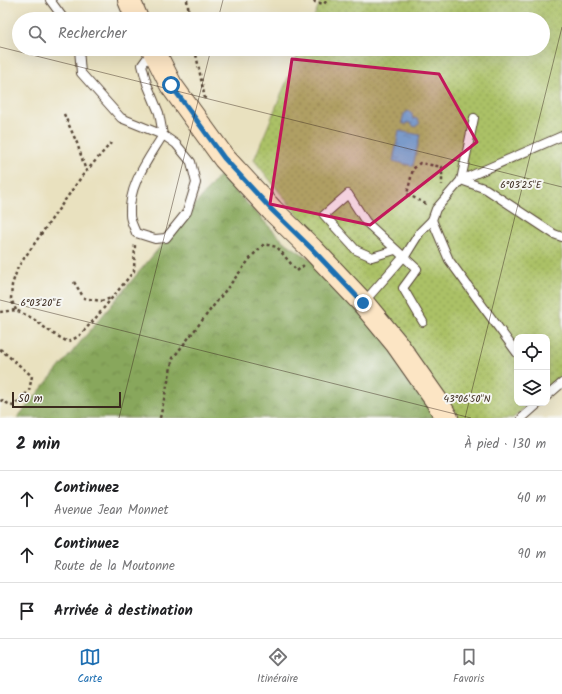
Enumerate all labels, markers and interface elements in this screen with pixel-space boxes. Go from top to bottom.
search box [12,12,550,56]
text: Rechercher [58,22,126,46]
icon: search [26,23,48,45]
route start [162,76,180,94]
text: 6°03'25"E [500,177,543,193]
route end [354,294,372,312]
text: 6°03'20"E [20,295,63,311]
map controls [514,334,550,406]
button: locate [514,334,550,370]
button: layers [514,370,550,406]
scale bar [12,390,121,409]
text: 50 m [18,390,43,408]
text: 43°06'50"N [443,391,491,407]
text: 2 min [16,431,60,458]
text: À pied · 130 m [464,434,546,455]
text: Continuez [54,476,119,500]
icon: ahead [16,488,38,510]
text: 40 m [517,488,546,509]
text: Avenue Jean Monnet [54,500,169,521]
text: Continuez [54,532,119,556]
icon: ahead [16,544,38,566]
text: 90 m [518,544,546,565]
text: Route de la Moutonne [54,556,175,577]
text: Arrivée à destination [54,599,193,623]
icon: arrive [16,600,38,622]
tab: Carte [77,646,102,688]
tab: Itinéraire [257,646,298,688]
tab: Favoris [453,646,485,688]

